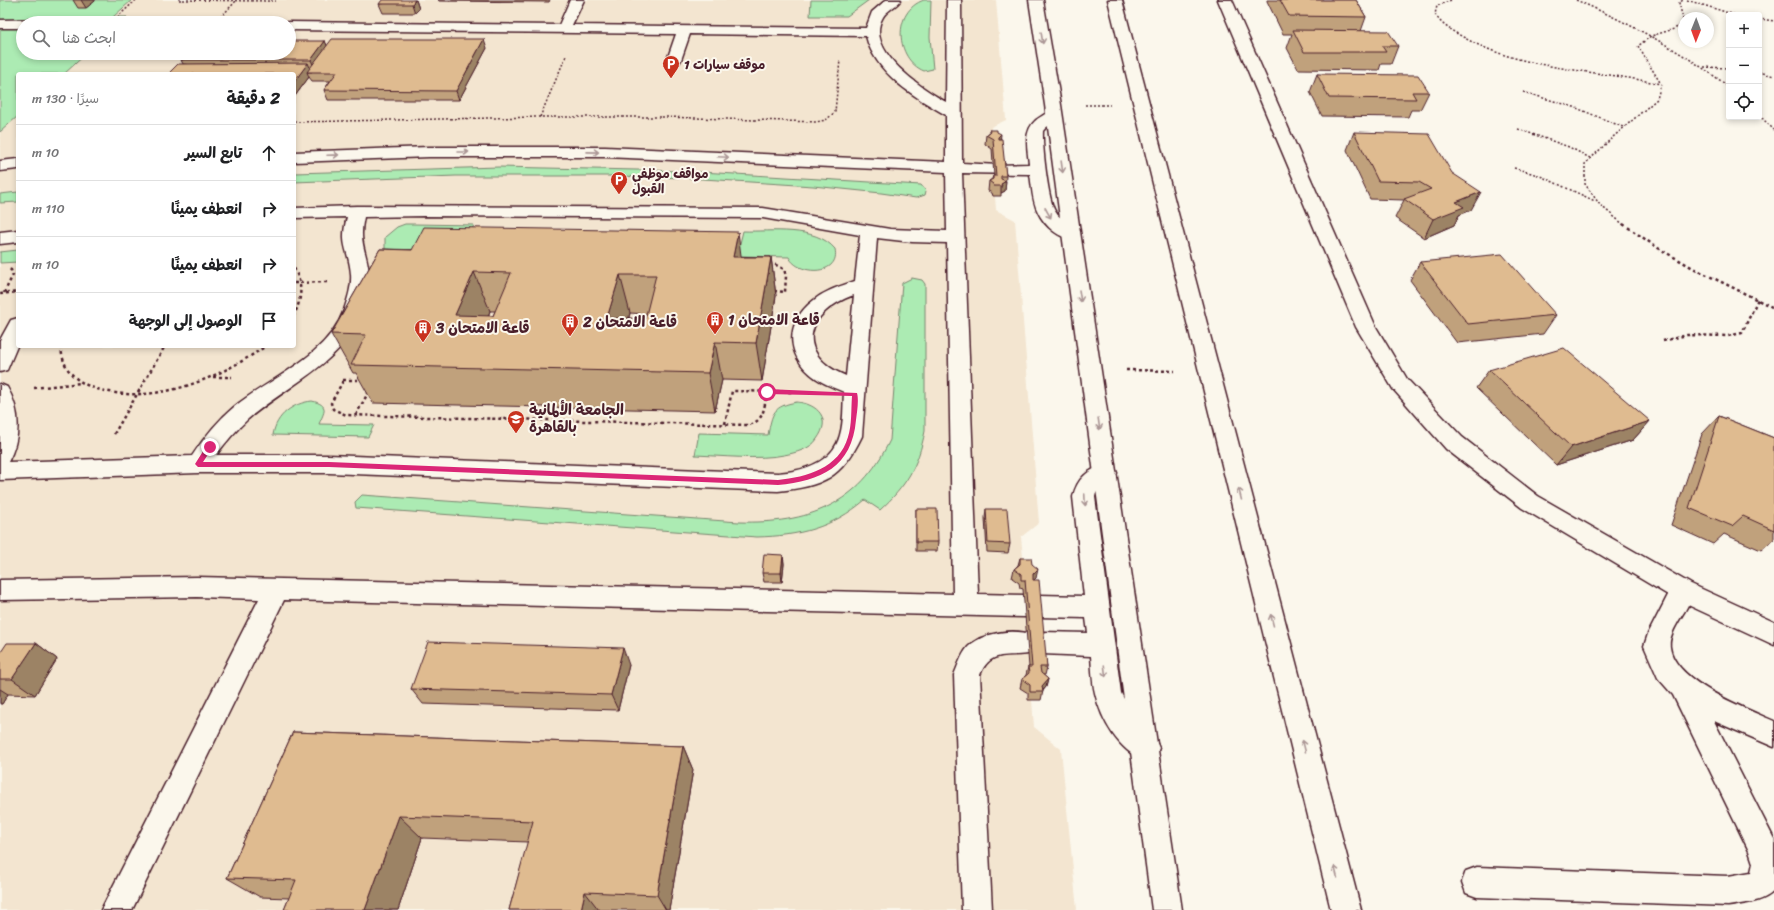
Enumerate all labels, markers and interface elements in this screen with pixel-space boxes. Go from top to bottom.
north arrow [1678,12,1714,48]
map controls [1726,12,1762,120]
button: + [1726,12,1762,48]
search box [16,16,296,60]
text: ابحث هنا [62,25,116,51]
icon: search [30,27,52,49]
one-way arrow [1038,32,1046,45]
button: − [1726,48,1762,84]
place label: موقف سيارات 1 [684,53,765,76]
parking icon: موقف سيارات 1 [661,54,681,79]
text: 2 دقيقة [227,83,280,113]
button: locate [1726,84,1762,120]
text: سيرًا · 130 m [32,87,99,110]
text: تابع السير [185,140,242,166]
text: 10 m [32,141,59,164]
icon: ahead [258,142,280,164]
one-way arrow [456,148,469,156]
one-way arrow [586,148,599,156]
one-way arrow [326,152,339,159]
one-way arrow [716,153,729,160]
one-way arrow [1058,160,1066,173]
place label: مواقف موظفي القبول [632,162,709,200]
parking icon: مواقف موظفي القبول [609,170,629,195]
text: انعطف يمينًا [171,196,242,222]
text: 110 m [32,197,65,220]
icon: right [258,198,280,220]
one-way arrow [1045,207,1053,219]
text: انعطف يمينًا [171,252,242,278]
text: 10 m [32,253,59,276]
icon: right [258,254,280,276]
one-way arrow [1076,289,1084,302]
place label: قاعة الامتحان 1 [728,307,820,333]
text: الوصول إلى الوجهة [129,308,242,334]
place label: قاعة الامتحان 2 [582,309,677,335]
icon: arrive [258,310,280,332]
building icon: قاعة الامتحان 1 [705,310,725,335]
building icon: قاعة الامتحان 2 [560,312,580,337]
place label: قاعة الامتحان 3 [435,315,530,341]
building icon: قاعة الامتحان 3 [413,318,433,343]
route start [758,383,776,401]
place label: الجامعة الألمانية بالقاهرة [529,397,624,440]
school or university icon: الجامعة الألمانية بالقاهرة [506,409,526,434]
one-way arrow [1095,417,1103,430]
route end [201,438,219,456]
one-way arrow [1236,488,1244,501]
one-way arrow [1081,493,1088,506]
one-way arrow [1268,614,1276,627]
one-way arrow [1102,664,1109,677]
one-way arrow [1300,740,1307,753]
one-way arrow [1332,866,1339,879]

